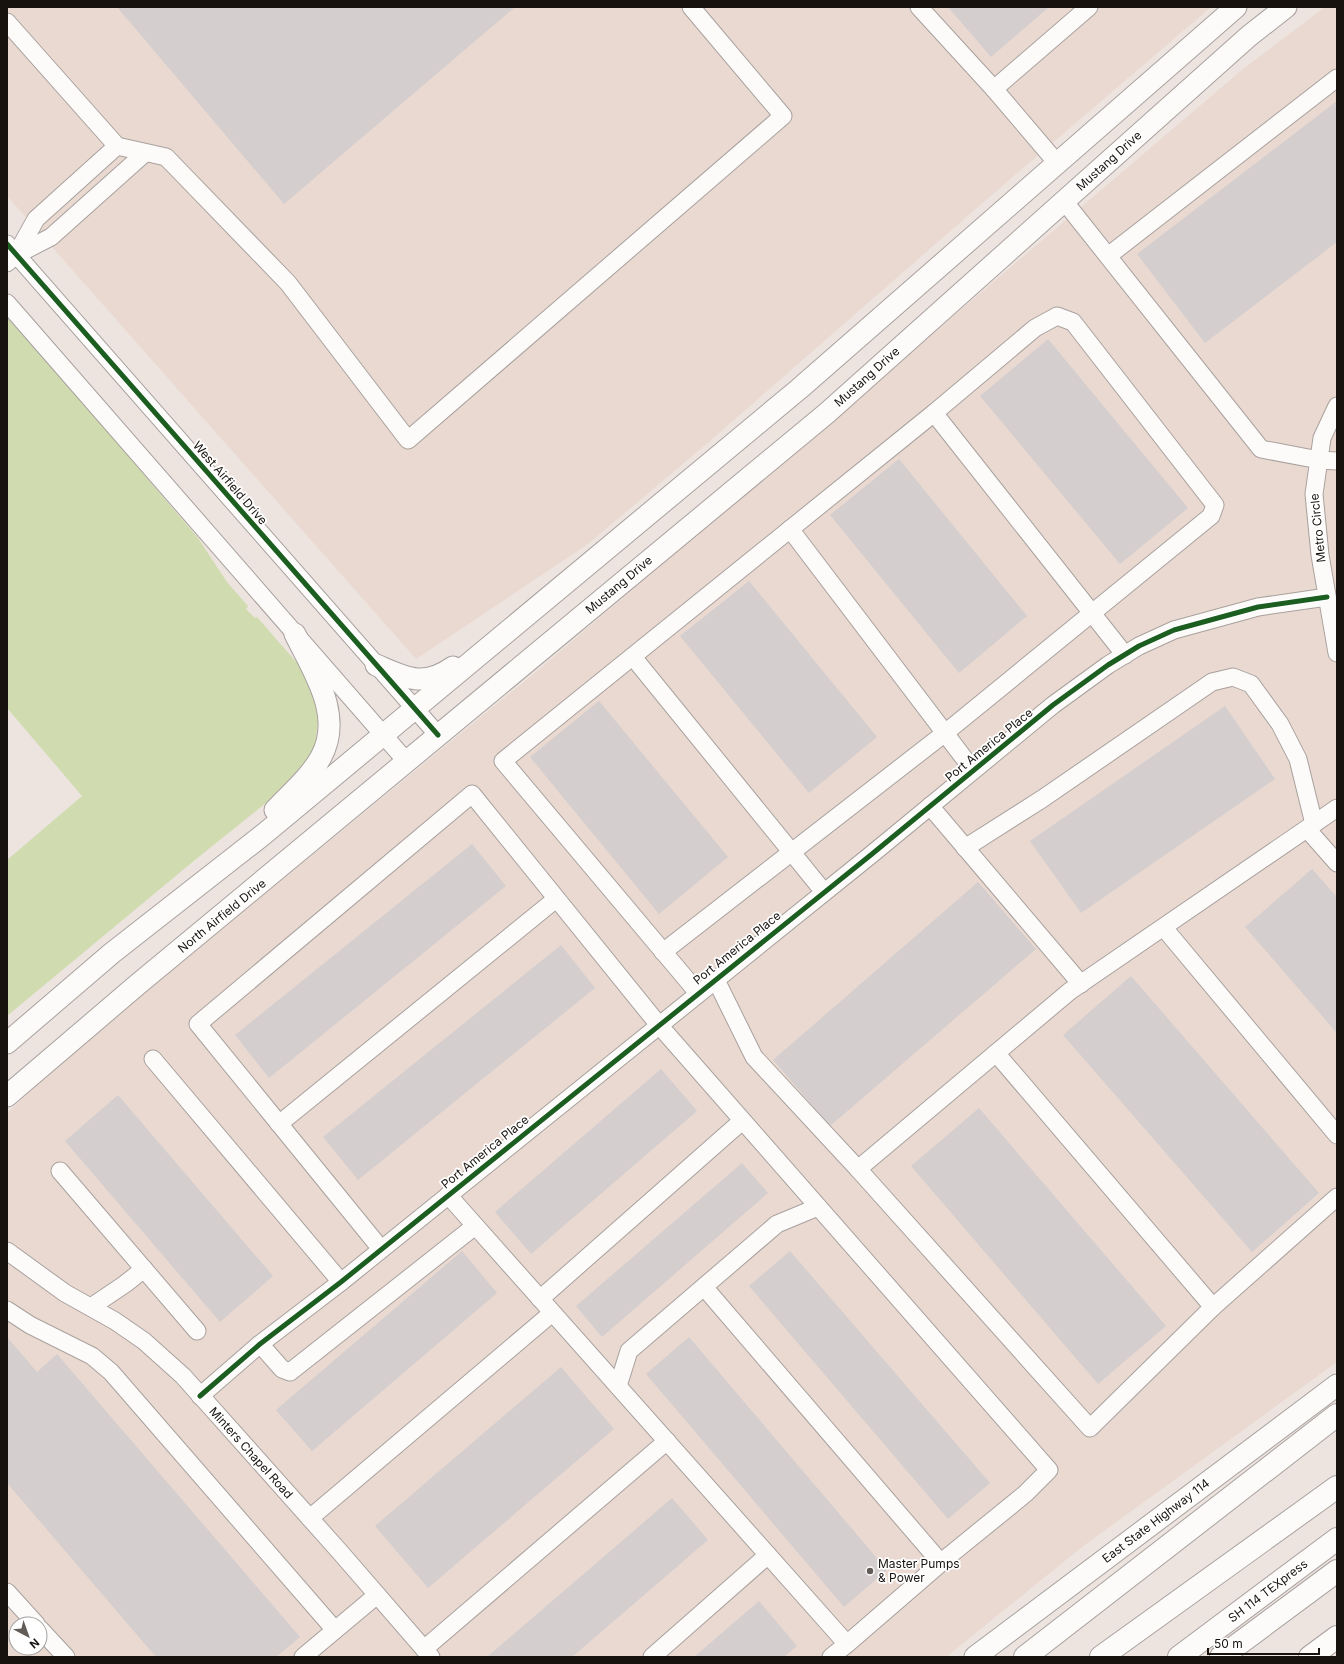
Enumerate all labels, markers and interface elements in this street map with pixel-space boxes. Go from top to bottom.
street label: Mustang Drive [1073,127,1144,194]
street label: Mustang Drive [831,343,902,410]
street label: West Airfield Drive [190,438,271,527]
street label: Metro Circle [1306,493,1329,563]
street label: Mustang Drive [582,552,655,617]
street label: Port America Place [942,705,1036,785]
street label: North Airfield Drive [175,875,269,956]
street label: Port America Place [690,908,784,988]
street label: Port America Place [438,1112,532,1192]
street label: Minters Chapel Road [206,1404,296,1502]
street label: East State Highway 114 [1099,1475,1213,1566]
place label: Master Pumps & Power [878,1556,960,1585]
street label: SH 114 TEXpress [1225,1556,1310,1625]
marker: Master Pumps & Power [865,1566,875,1576]
north arrow [8,1616,48,1656]
scale bar [1208,1630,1319,1656]
text: N [27,1636,42,1652]
text: 50 m [1214,1636,1243,1651]

